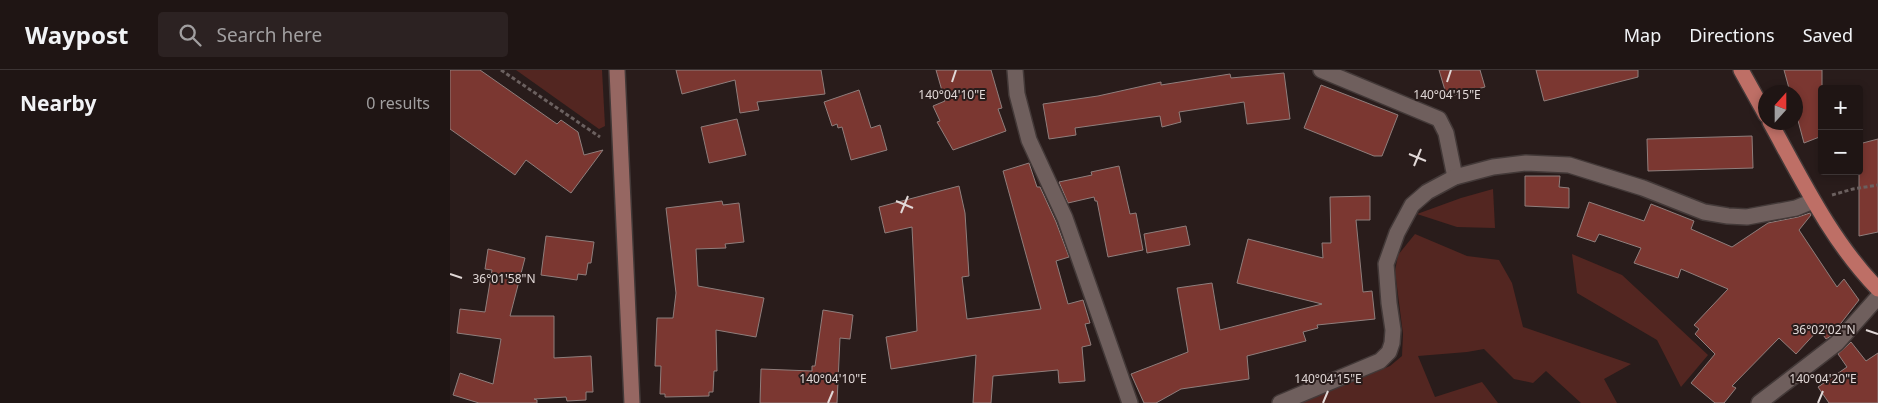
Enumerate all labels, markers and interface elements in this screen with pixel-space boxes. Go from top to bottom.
search box [158,12,508,57]
text: Waypost [25,18,128,51]
icon: search [176,21,204,49]
text: Search here [216,22,322,48]
text: Map [1624,23,1661,47]
text: Directions [1689,23,1775,47]
text: Saved [1803,23,1853,47]
north arrow [1758,85,1803,130]
map controls [1818,85,1863,175]
button: + [1818,85,1863,130]
text: 140°04'10"E [918,86,986,103]
text: 140°04'15"E [1413,86,1481,103]
text: Nearby [20,89,96,117]
text: 0 results [366,92,430,114]
button: − [1818,130,1863,175]
text: 36°01'58"N [472,270,536,287]
text: 36°02'02"N [1792,321,1856,338]
text: 140°04'10"E [799,370,867,387]
text: 140°04'15"E [1294,370,1362,387]
text: 140°04'20"E [1789,370,1857,387]

